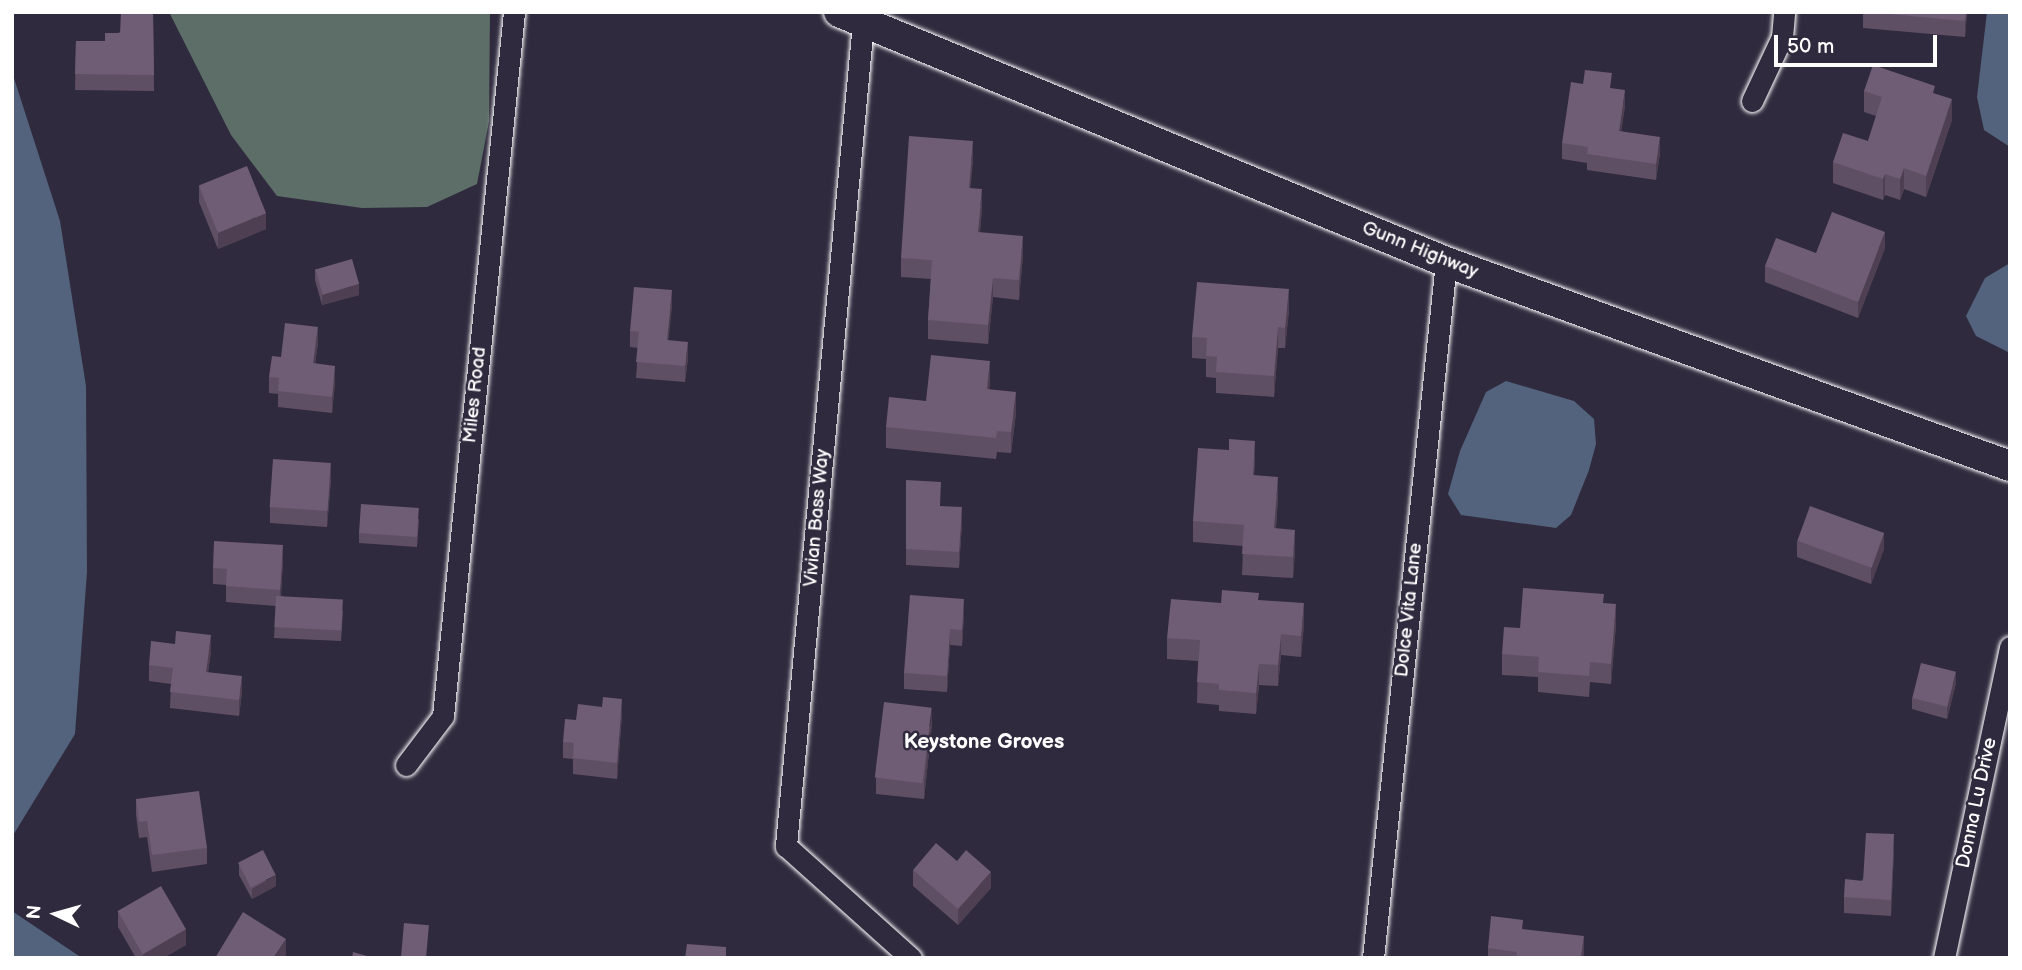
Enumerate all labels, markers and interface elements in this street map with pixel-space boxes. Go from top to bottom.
scale bar [1777,21,1940,65]
text: 50 m [1787,34,1834,59]
street label: Gunn Highway [1359,216,1481,284]
street label: Miles Road [459,346,491,444]
street label: Vivian Bass Way [800,448,834,588]
street label: Dolce Vita Lane [1391,541,1427,679]
district label: Keystone Groves [904,729,1064,755]
street label: Donna Lu Drive [1952,736,2002,870]
north arrow [21,879,91,949]
text: N [23,904,47,920]

